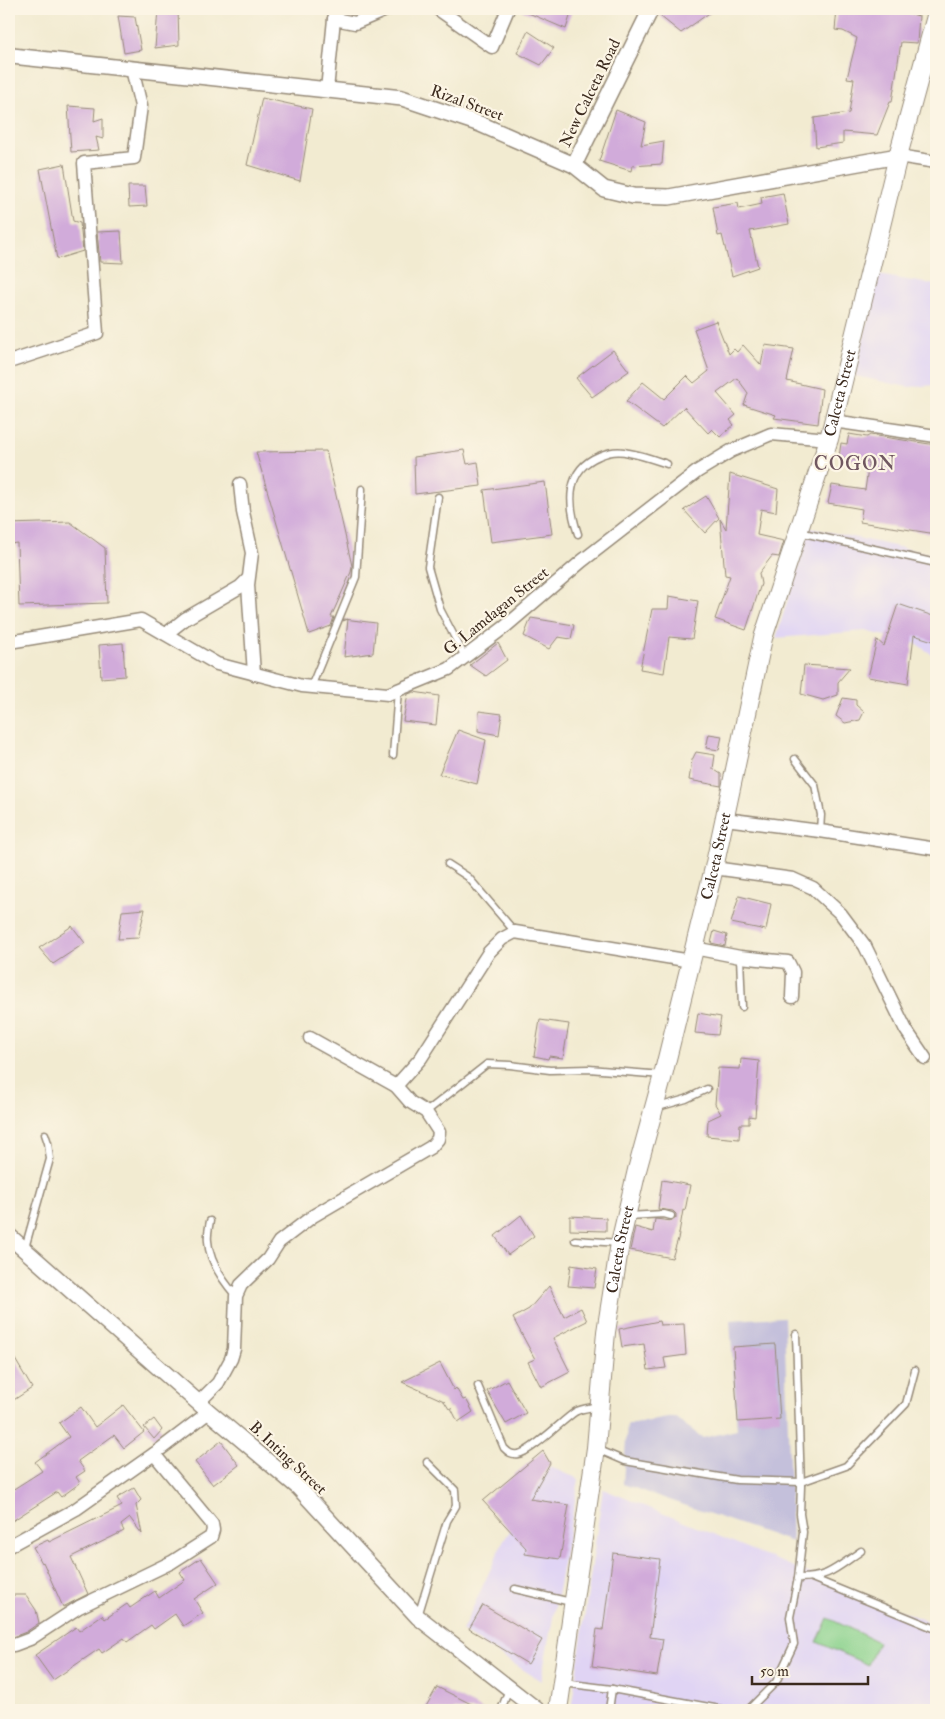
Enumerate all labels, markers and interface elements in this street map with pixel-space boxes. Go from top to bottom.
street label: New Calceta Road [555,36,625,150]
street label: Rizal Street [428,81,506,125]
street label: Calceta Street [820,347,860,439]
district label: COGON [814,452,896,476]
street label: G. Lamdagan Street [439,563,553,659]
street label: Calceta Street [697,810,736,902]
street label: Calceta Street [602,1203,638,1295]
street label: B. Inting Street [245,1417,331,1499]
scale bar [752,1654,869,1686]
text: 50 m [760,1662,789,1681]

